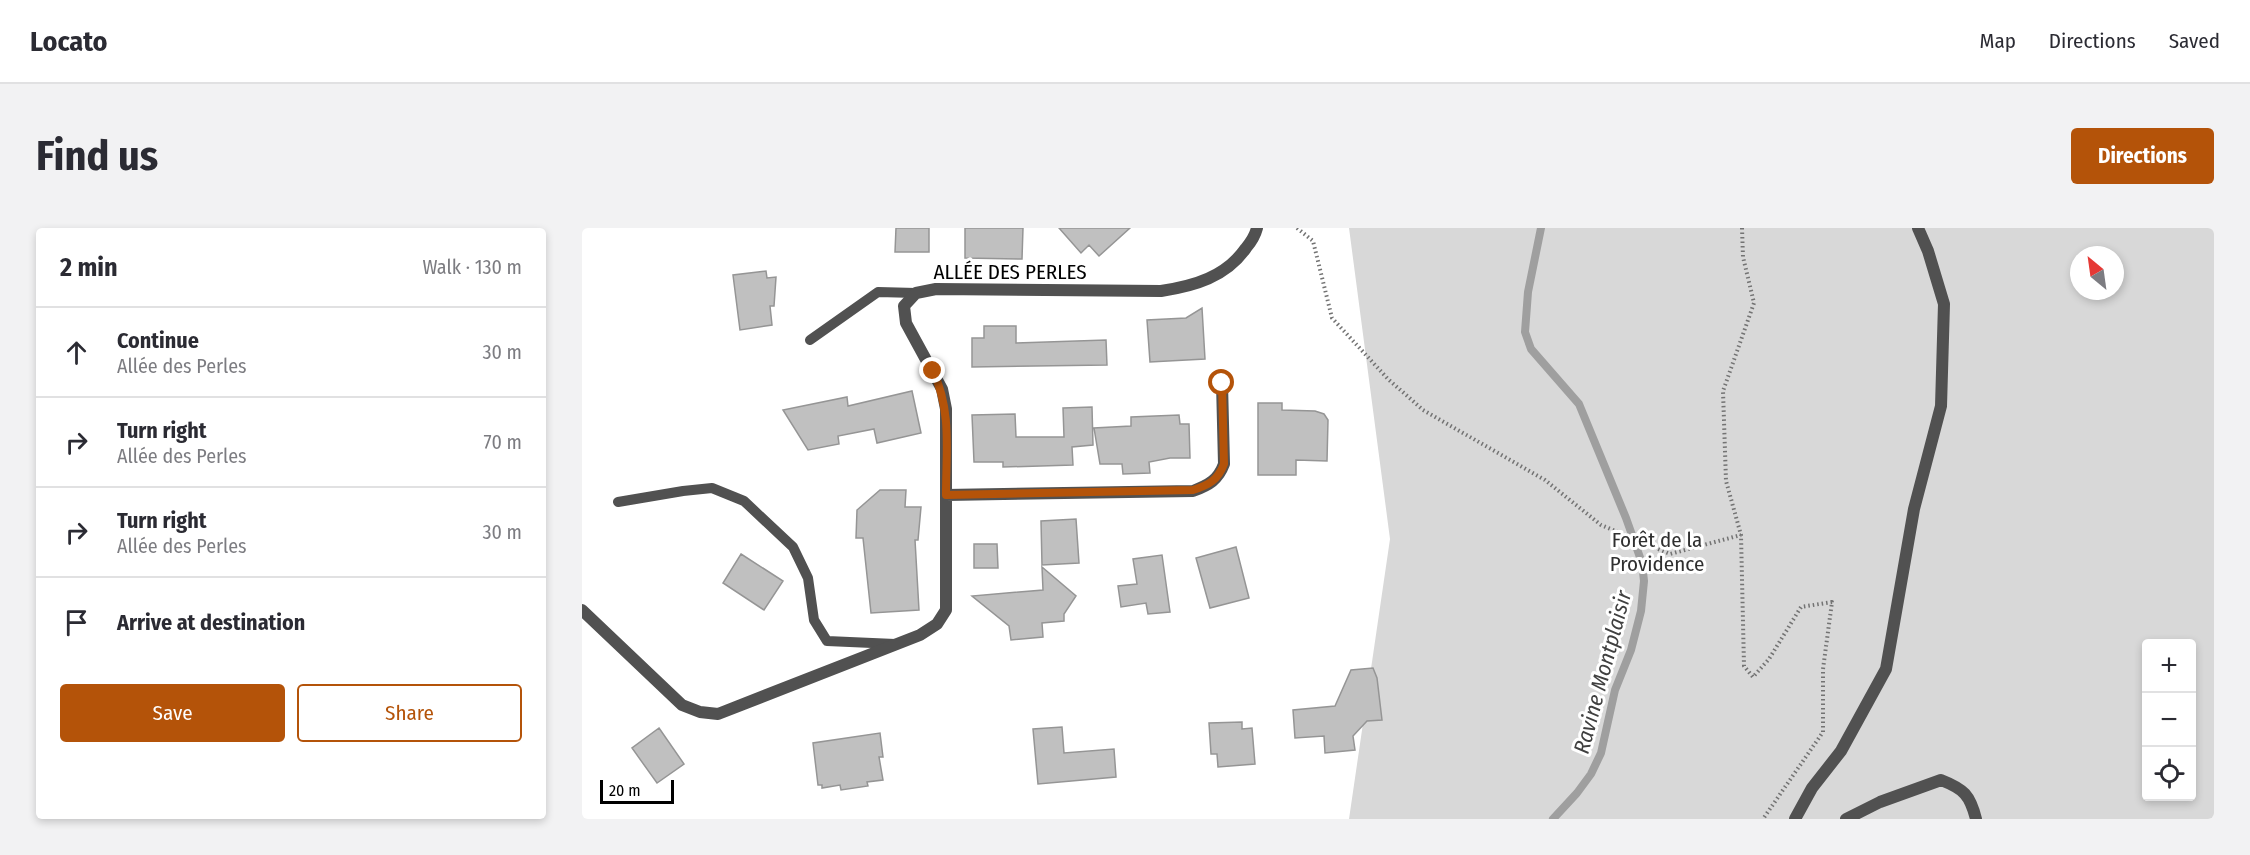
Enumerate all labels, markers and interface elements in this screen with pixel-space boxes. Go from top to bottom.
text: Locato [30,25,108,58]
text: Map [1979,28,2016,54]
text: Directions [2049,28,2136,54]
text: Saved [2169,28,2220,54]
button: Directions [2071,128,2214,184]
text: Find us [36,131,158,181]
north arrow [2070,246,2124,300]
text: 2 min [60,252,118,283]
text: Walk · 130 m [422,255,522,279]
street label: ALLÉE DES PERLES [933,259,1087,285]
text: Continue [117,327,199,354]
icon: ahead [60,336,93,369]
text: 30 m [482,340,522,364]
text: Allée des Perles [117,354,247,378]
route end [919,357,945,383]
route start [1208,369,1234,395]
text: Turn right [117,417,206,444]
icon: right [60,426,93,459]
text: 70 m [484,430,522,454]
text: Allée des Perles [117,444,247,468]
text: Turn right [117,507,206,534]
icon: right [60,516,93,549]
text: 30 m [482,520,522,544]
park label: Forêt de la Providence [1610,527,1704,577]
text: Allée des Perles [117,534,247,558]
water label: Ravine Montplaisir [1568,586,1638,757]
icon: arrive [60,606,93,639]
text: Arrive at destination [117,609,305,636]
map controls [2142,639,2196,801]
button: + [2142,639,2196,693]
button: Save [60,684,285,742]
button: Share [297,684,522,742]
button: − [2142,693,2196,747]
button: locate [2142,747,2196,801]
scale bar [600,777,674,804]
text: 20 m [609,781,640,800]

